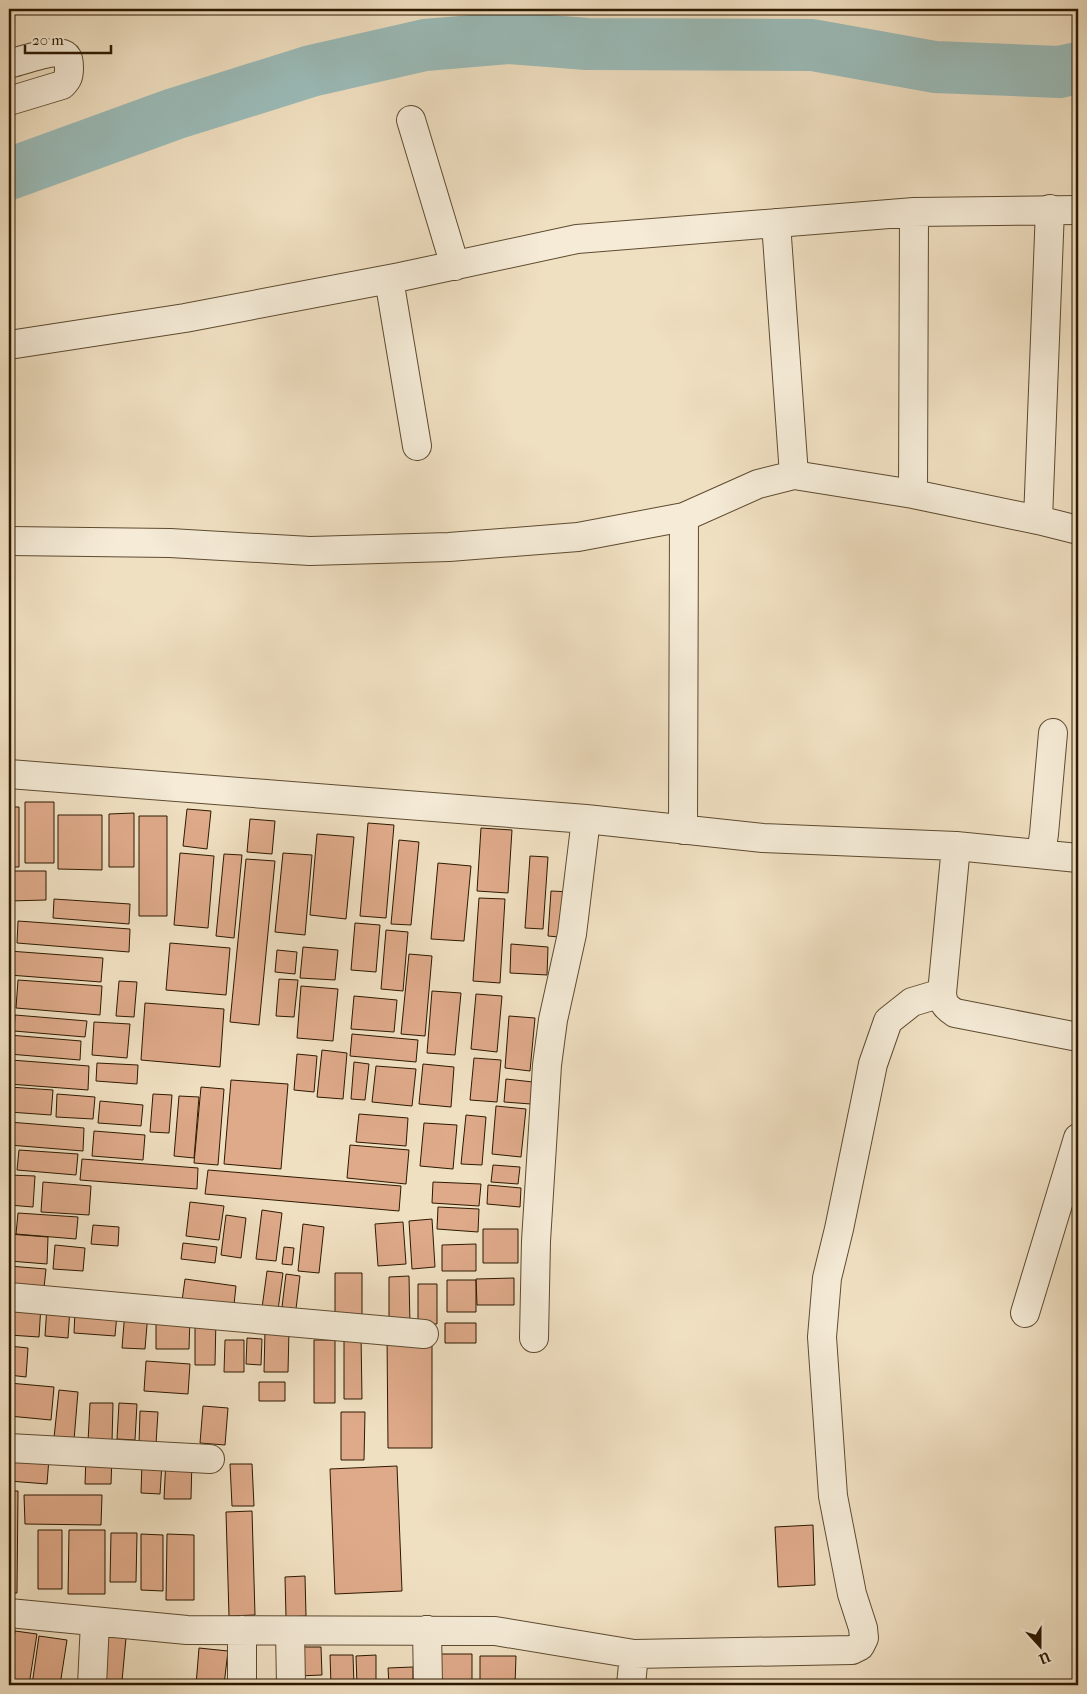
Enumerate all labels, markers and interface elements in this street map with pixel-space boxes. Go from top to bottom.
scale bar [25,22,111,54]
text: 20 m [32,31,64,49]
north arrow [1014,1622,1064,1672]
text: U [1036,1647,1054,1668]

